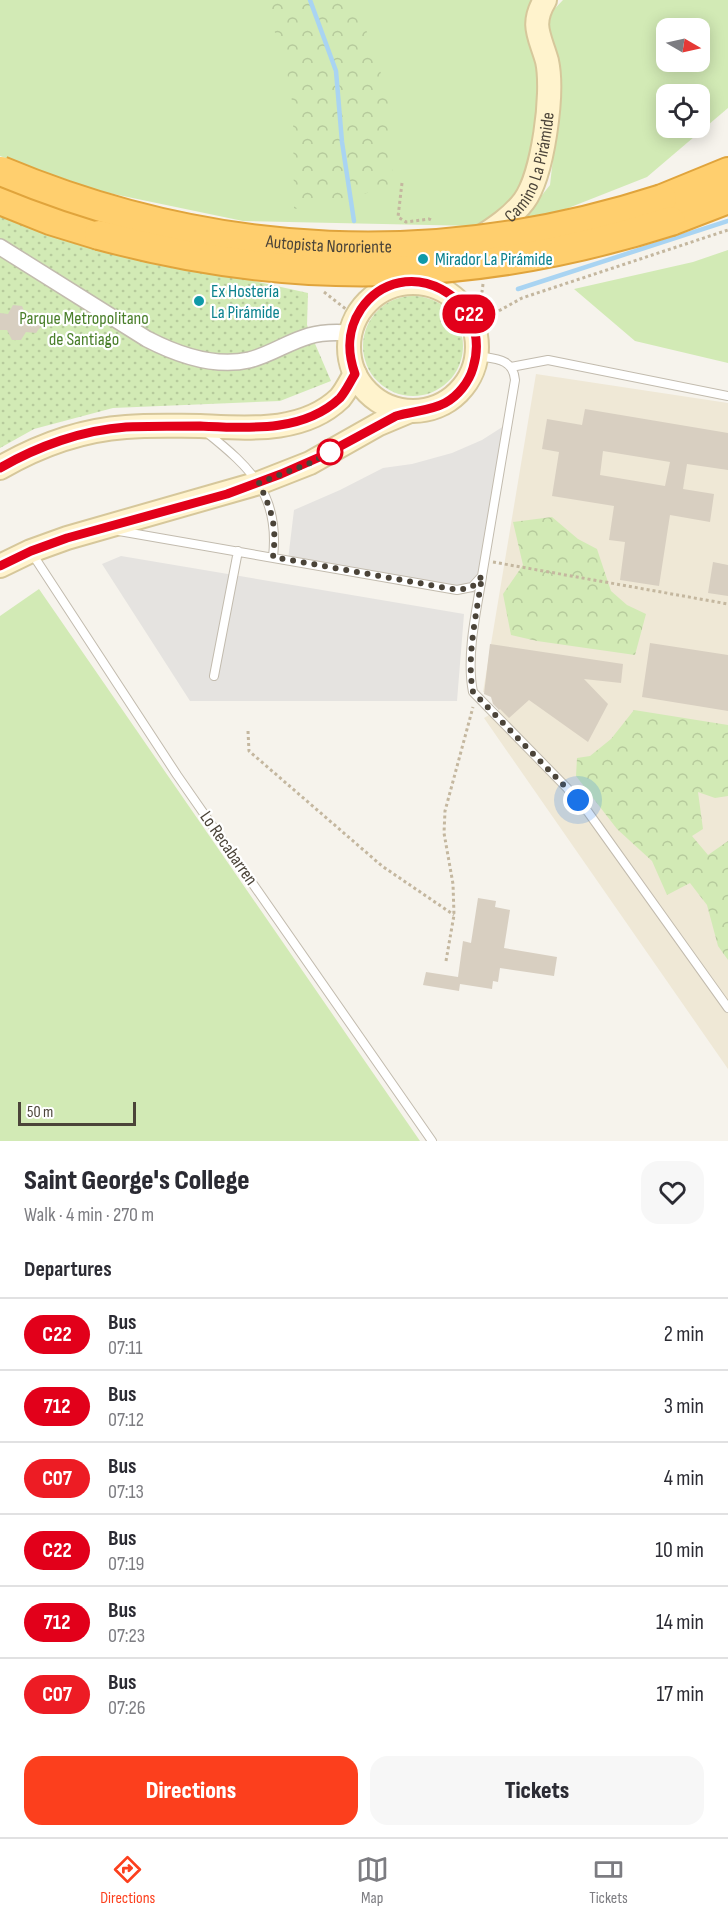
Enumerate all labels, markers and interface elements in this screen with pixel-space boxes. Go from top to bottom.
north arrow [656,18,710,72]
map controls [656,18,710,138]
button: locate [656,84,710,138]
street label: Camino La Pirámide [500,111,559,227]
street label: Autopista Nororiente [264,231,392,258]
place label: Mirador La Pirámide [435,249,553,270]
marker: Mirador La Pirámide [416,252,430,266]
place label: Ex Hostería La Pirámide [211,281,280,323]
marker: Ex Hostería La Pirámide [192,294,206,308]
line badge: C22 [434,294,504,334]
text: C22 [454,302,484,327]
park label: Parque Metropolitano de Santiago [19,308,149,350]
unlabelled marker [317,439,343,465]
your location [563,785,593,815]
street label: Lo Recabarren [195,807,262,889]
scale bar [18,1099,136,1126]
text: 50 m [27,1103,53,1122]
button: heart [641,1161,704,1224]
text: Saint George's College [24,1164,250,1197]
text: Walk · 4 min · 270 m [24,1203,154,1227]
text: Departures [24,1256,112,1283]
text: Bus [108,1309,137,1336]
text: 2 min [664,1321,704,1348]
text: C22 [42,1322,72,1347]
text: 07:11 [108,1336,143,1360]
text: Bus [108,1381,137,1408]
text: 3 min [664,1393,704,1420]
text: 712 [44,1394,70,1419]
text: 07:12 [108,1408,144,1432]
text: Bus [108,1453,137,1480]
text: 4 min [664,1465,704,1492]
text: C07 [42,1466,72,1491]
text: 07:13 [108,1480,144,1504]
text: Bus [108,1525,137,1552]
text: 10 min [655,1537,704,1564]
text: C22 [42,1538,72,1563]
text: 07:19 [108,1552,144,1576]
text: Bus [108,1597,137,1624]
text: 14 min [656,1609,704,1636]
text: 712 [44,1610,70,1635]
text: 07:23 [108,1624,145,1648]
text: Bus [108,1669,137,1696]
text: 17 min [656,1681,704,1708]
text: C07 [42,1682,72,1707]
text: 07:26 [108,1696,146,1720]
button: Directions [24,1756,358,1825]
button: Tickets [370,1756,704,1825]
tab: Directions [100,1853,155,1908]
tab: Map [356,1853,389,1908]
tab: Tickets [589,1853,628,1908]

